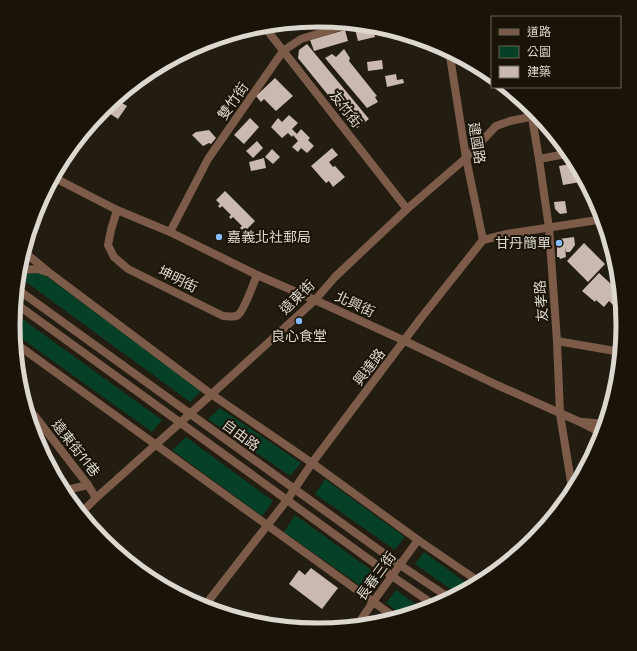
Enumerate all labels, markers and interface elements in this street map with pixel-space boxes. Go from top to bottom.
legend [491,16,621,88]
text: 道路 [527,24,551,40]
text: 公園 [527,44,551,60]
text: 建築 [527,64,551,80]
street label: 雙竹街 [214,79,252,123]
street label: 友竹街 [326,87,366,131]
street label: 建國路 [465,121,489,165]
place label: 嘉義北社郵局 [227,228,311,246]
marker: 嘉義北社郵局 [214,232,224,242]
place label: 甘丹簡單 [495,234,551,252]
marker: 甘丹簡單 [554,238,564,248]
street label: 坤明街 [155,262,201,296]
street label: 遠東街 [276,276,318,318]
street label: 友孝路 [531,279,551,323]
street label: 北興街 [332,287,378,321]
marker: 良心食堂 [294,316,304,326]
place label: 良心食堂 [271,327,327,345]
street label: 興達路 [349,345,389,389]
street label: 自由路 [219,415,263,455]
street label: 遠東街11巷 [48,416,104,480]
street label: 長春三街 [352,548,400,604]

